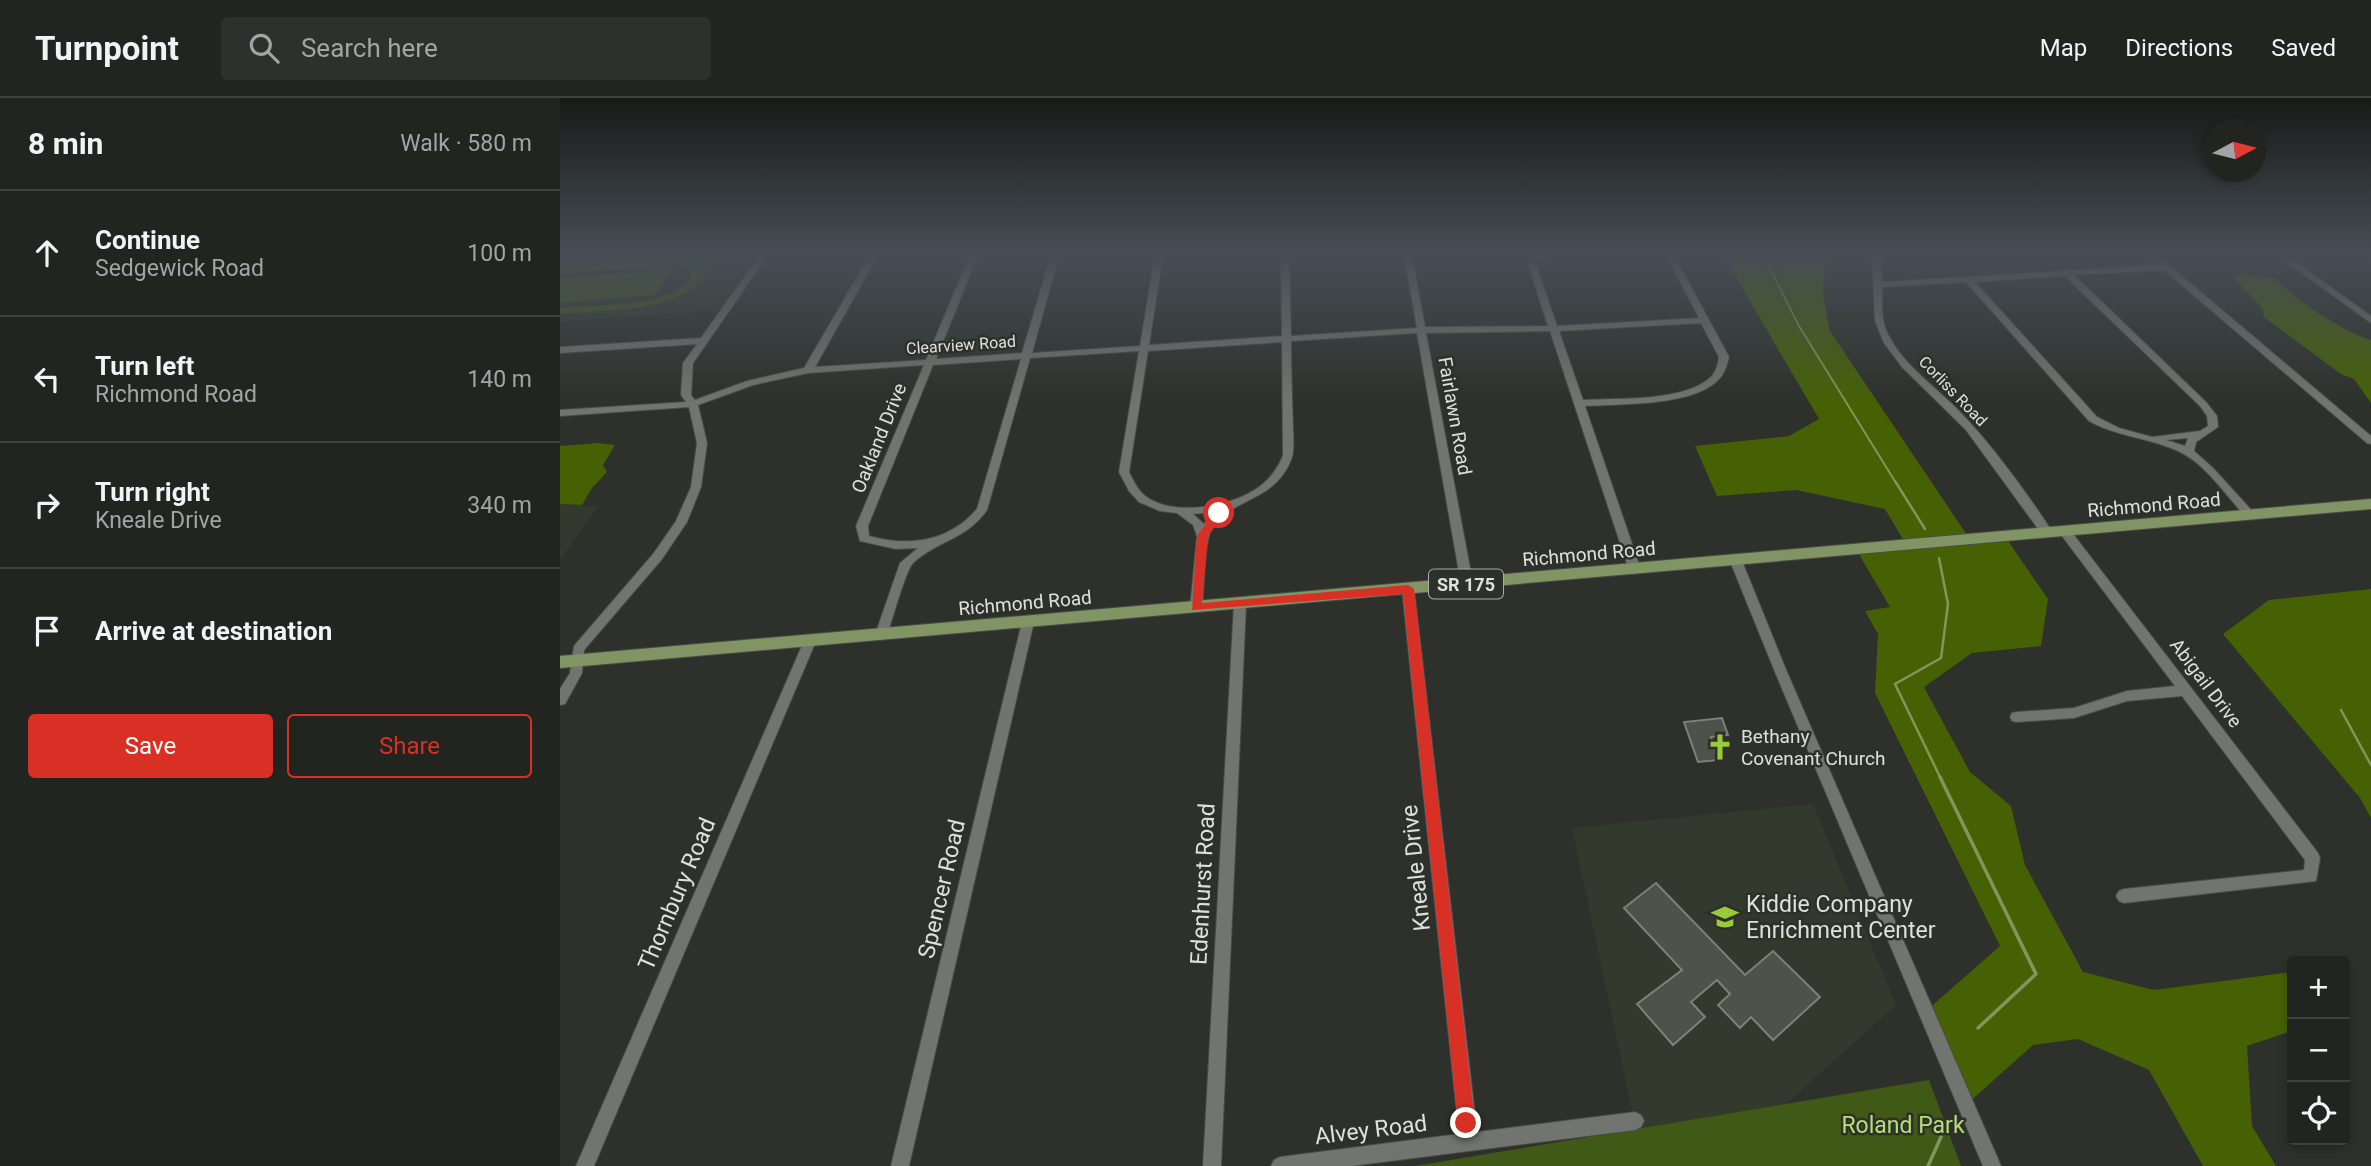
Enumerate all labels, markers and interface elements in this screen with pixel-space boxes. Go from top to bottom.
search box [221,17,711,80]
text: Turnpoint [35,29,179,68]
icon: search [245,29,283,67]
text: Search here [301,33,438,63]
text: Map [2040,34,2087,62]
text: Directions [2125,34,2233,62]
text: Saved [2271,34,2336,62]
north arrow [2203,119,2266,182]
text: 8 min [28,126,103,161]
text: Walk · 580 m [400,130,532,157]
text: Continue [95,225,200,255]
icon: ahead [28,234,66,272]
text: 100 m [467,240,532,267]
text: Sedgewick Road [95,255,264,282]
street label: Clearview Road [906,332,1016,358]
text: Turn left [95,351,194,381]
street label: Corliss Road [1915,352,1991,430]
street label: Fairlawn Road [1433,355,1477,477]
icon: left [28,360,66,398]
text: 140 m [467,366,532,393]
street label: Oakland Drive [846,380,912,496]
text: Richmond Road [95,381,257,408]
text: Turn right [95,477,210,507]
icon: right [28,486,66,524]
street label: Richmond Road [2086,488,2222,522]
text: 340 m [467,492,532,519]
route start [1203,497,1234,528]
text: Kneale Drive [95,507,222,534]
street label: Richmond Road [1521,537,1657,571]
road number: SR 175 [1429,570,1503,598]
street label: Richmond Road [957,586,1093,620]
icon: arrive [28,612,66,650]
text: Arrive at destination [95,616,332,646]
street label: Abigail Drive [2165,634,2247,732]
button: Save [28,714,273,778]
button: Share [287,714,532,778]
place label: Bethany Covenant Church [1741,725,1885,770]
church icon: Bethany Covenant Church [1705,732,1735,762]
street label: Edenhurst Road [1185,803,1221,965]
street label: Kneale Drive [1396,804,1436,932]
street label: Thornbury Road [633,814,721,974]
street label: Spencer Road [913,817,971,961]
place label: Kiddie Company Enrichment Center [1746,891,1936,944]
school or university icon: Kiddie Company Enrichment Center [1710,902,1740,932]
map controls [2287,956,2350,1145]
button: + [2287,956,2350,1019]
button: − [2287,1019,2350,1082]
button: locate [2287,1082,2350,1145]
route end [1450,1107,1481,1138]
street label: Alvey Road [1313,1110,1429,1150]
park label: Roland Park [1841,1112,1965,1139]

